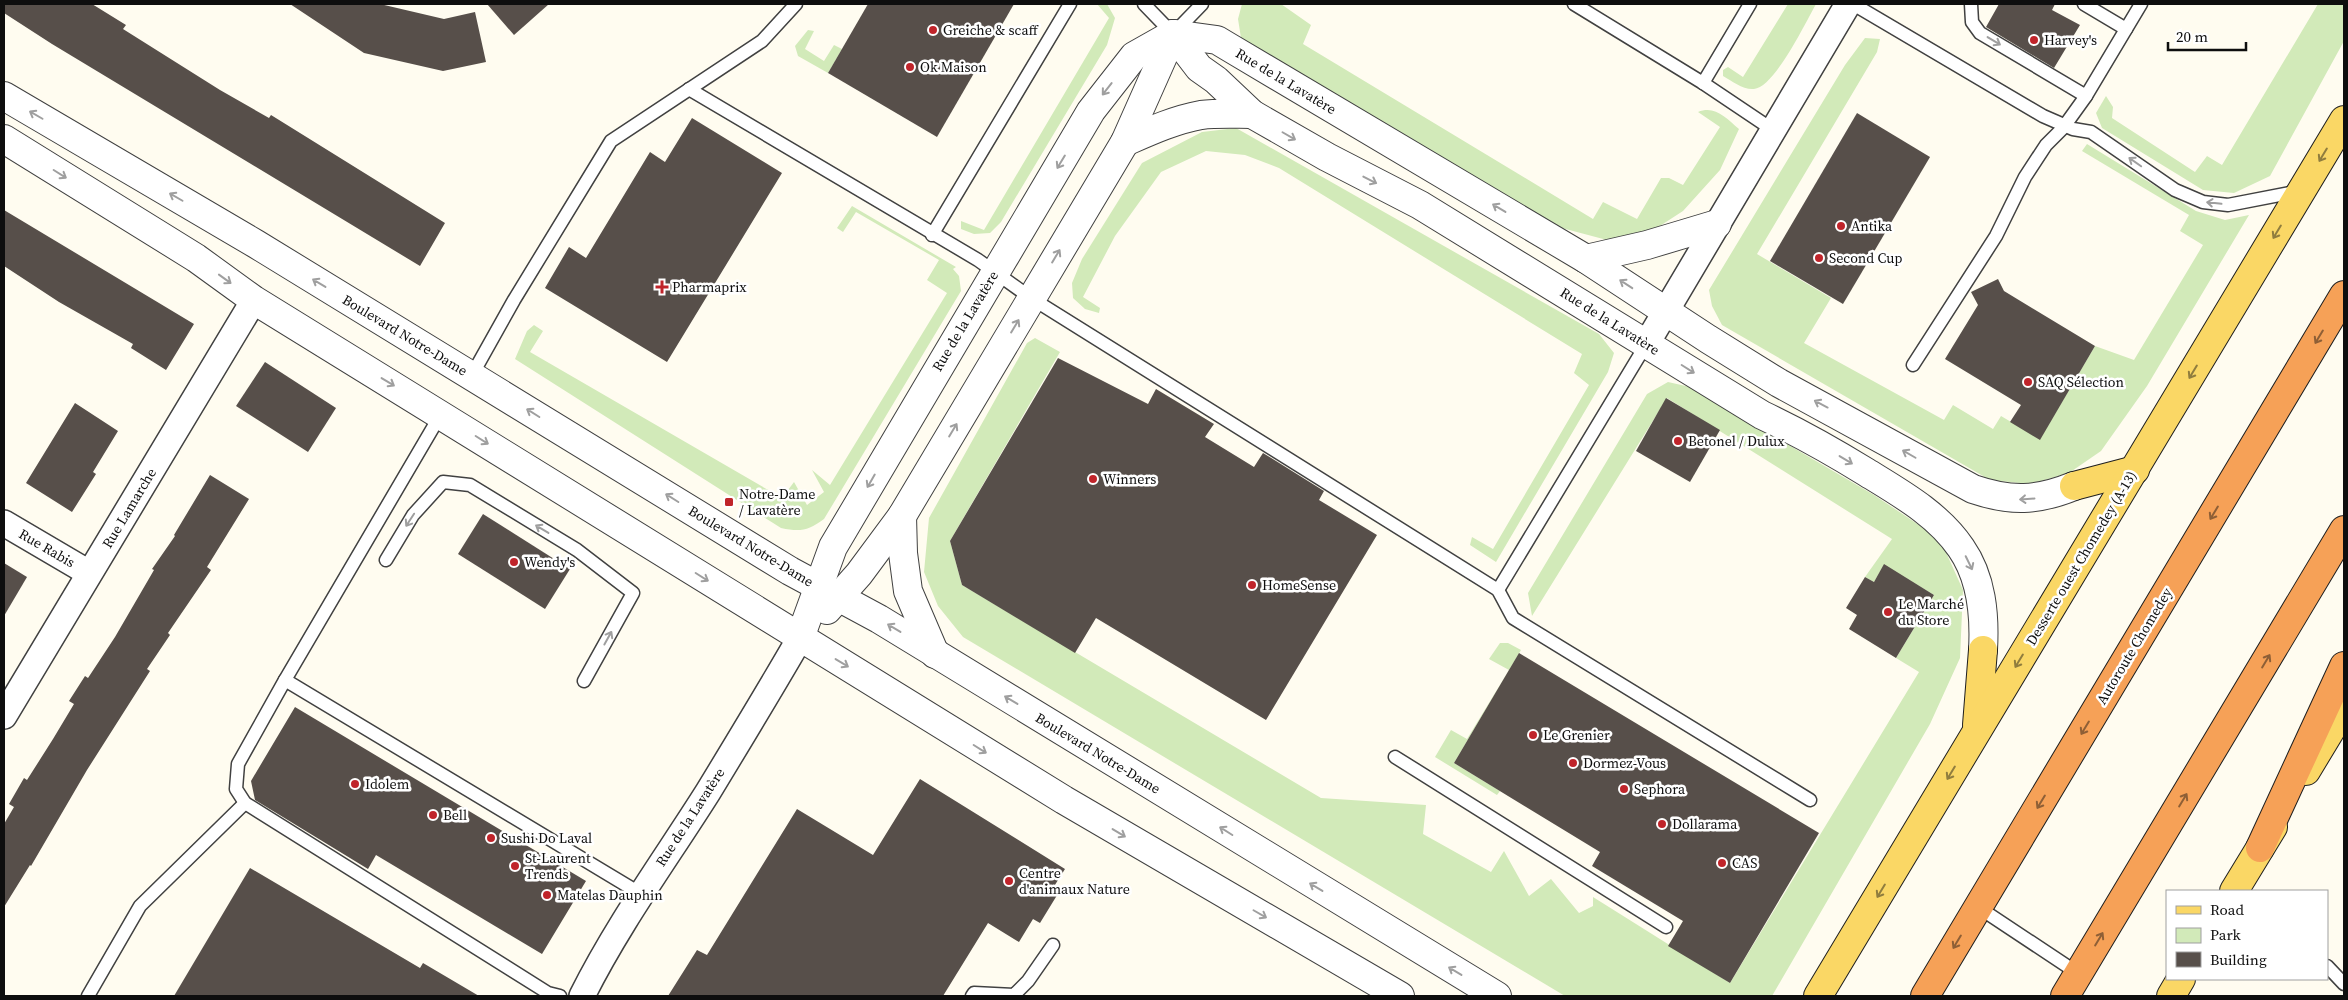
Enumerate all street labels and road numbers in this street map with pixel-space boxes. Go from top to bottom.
street label: Rue de la Lavatère [1232,43,1340,119]
street label: Rue de la Lavatère [927,267,1003,375]
street label: Rue de la Lavatère [1556,282,1664,360]
street label: Boulevard Notre-Dame [339,290,471,380]
street label: Rue Lamarche [97,464,161,552]
street label: Desserte ouest Chomedey (A-13) [2021,467,2141,649]
street label: Boulevard Notre-Dame [685,501,817,591]
street label: Rue Rabis [15,524,79,572]
street label: Autoroute Chomedey [2091,583,2177,708]
street label: Boulevard Notre-Dame [1032,708,1164,798]
street label: Rue de la Lavatère [651,764,729,870]

